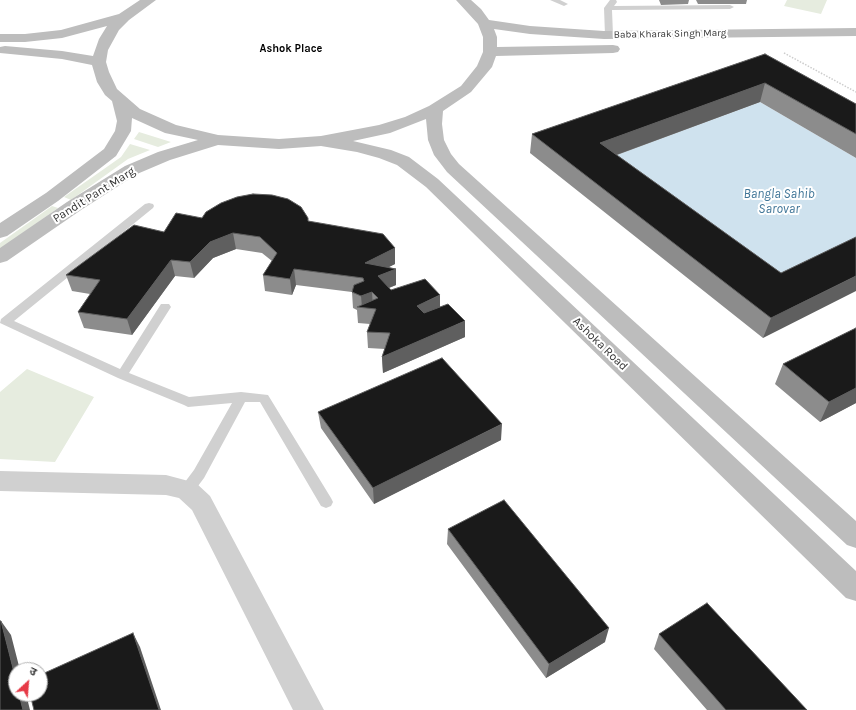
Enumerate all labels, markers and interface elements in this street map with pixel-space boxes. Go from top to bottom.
street label: Baba Kharak Singh Marg [614,27,726,41]
district label: Ashok Place [260,42,322,56]
street label: Pandit Pant Marg [50,164,138,226]
water label: Bangla Sahib Sarovar [743,186,815,217]
street label: Ashoka Road [570,314,630,374]
north arrow [8,662,48,702]
text: उ [27,664,39,679]

